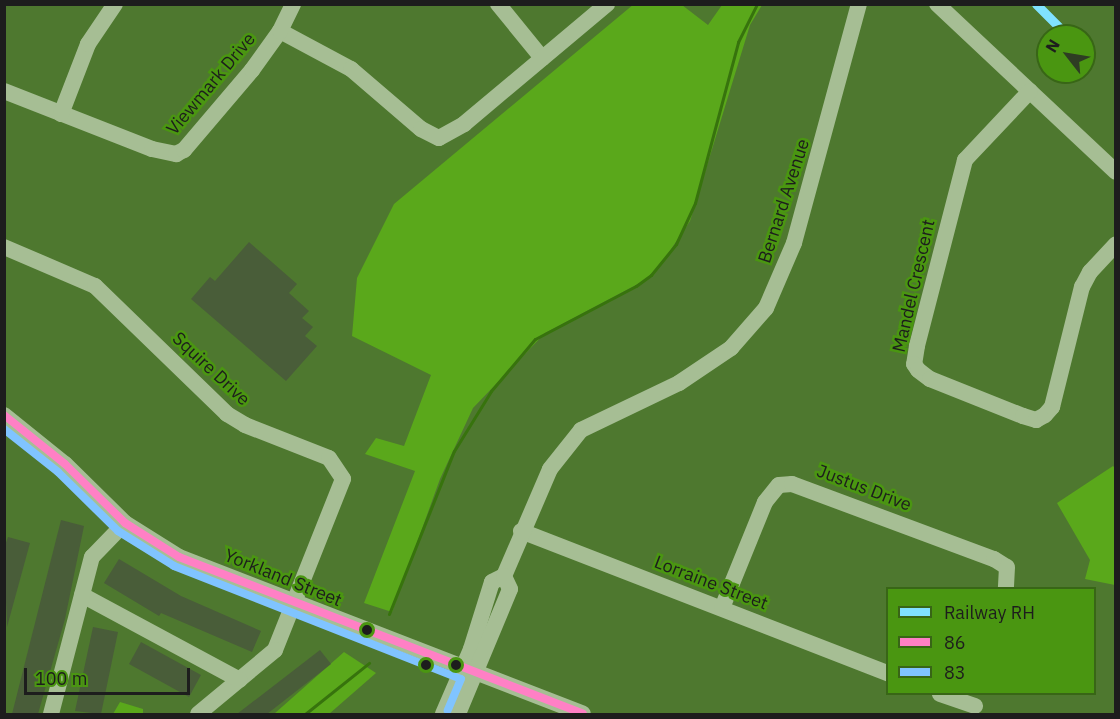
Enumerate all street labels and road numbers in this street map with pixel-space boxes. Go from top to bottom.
street label: Viewmark Drive [162,29,260,139]
street label: Bernard Avenue [754,136,814,266]
street label: Mandel Crescent [888,217,940,355]
street label: Squire Drive [168,328,254,410]
street label: Justus Drive [814,460,914,516]
street label: Yorkland Street [221,545,345,611]
street label: Lorraine Street [651,551,771,615]

